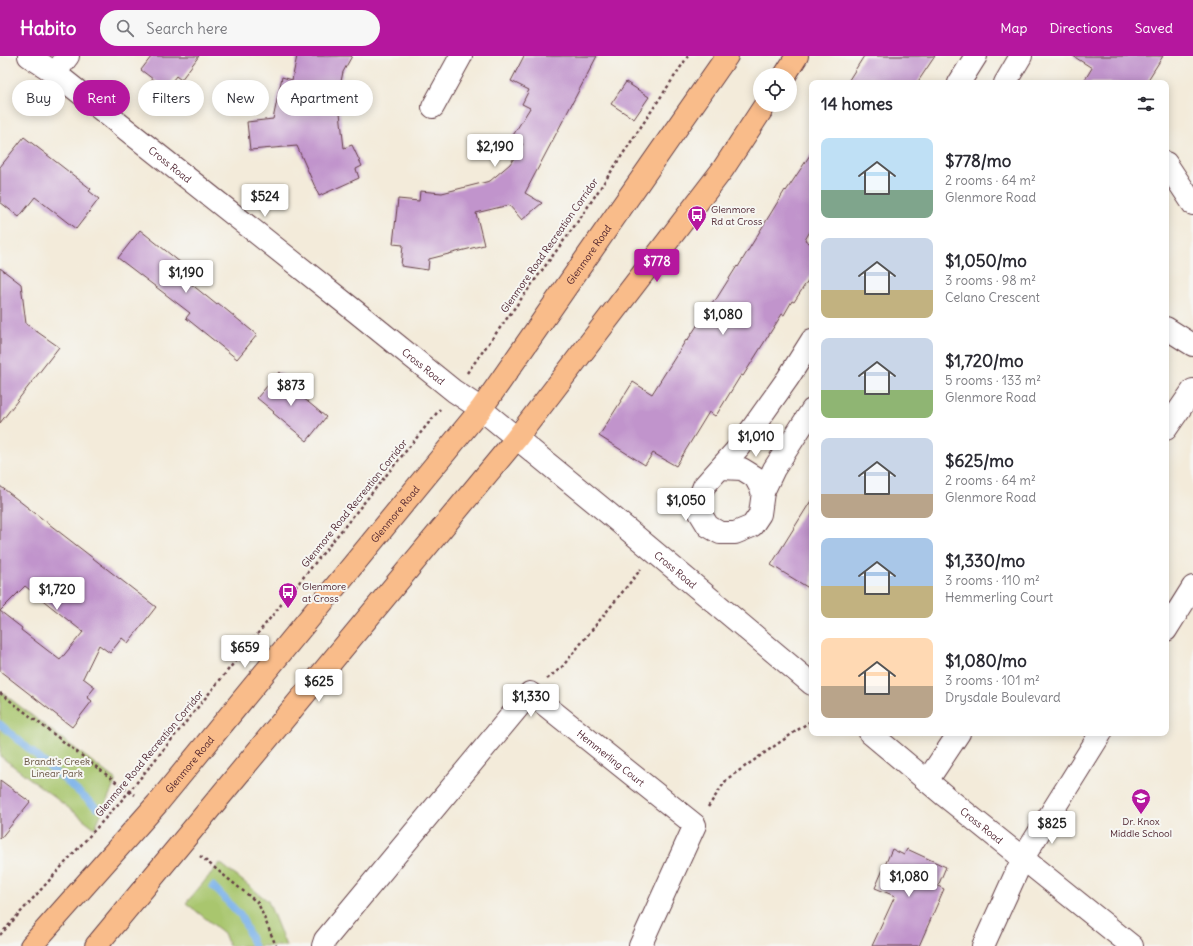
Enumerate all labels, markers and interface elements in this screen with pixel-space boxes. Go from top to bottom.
search box [100,10,380,46]
text: Habito [20,16,76,40]
icon: search [114,17,136,39]
text: Search here [146,19,228,38]
text: Map [1000,19,1027,37]
text: Directions [1049,19,1113,37]
text: Saved [1135,19,1173,37]
map controls [753,68,797,112]
button: locate [753,68,797,112]
chip: Buy [12,80,65,116]
chip: Rent [73,80,130,116]
chip: Filters [138,80,204,116]
chip: New [212,80,269,116]
chip: Apartment [277,80,373,116]
text: 14 homes [821,93,893,115]
icon: filters [1135,93,1157,115]
pin: $2,190 [462,134,528,168]
text: $2,190 [476,138,514,155]
street label: Cross Road [146,144,194,186]
text: $778/mo [945,150,1011,172]
icon: home [853,154,901,202]
text: 2 rooms · 64 m² [945,172,1036,189]
street label: Glenmore Road Recreation Corridor [498,175,600,315]
pin: $524 [241,184,289,218]
text: $524 [250,188,280,205]
text: Glenmore Road [945,189,1036,206]
place label: Glenmore Rd at Cross [711,203,763,228]
bus stop icon: Glenmore Rd at Cross [686,204,708,232]
street label: Glenmore Road [564,222,614,286]
pin: $778 [633,249,681,283]
text: $1,050/mo [945,250,1027,272]
text: $778 [643,253,671,270]
icon: home [853,254,901,302]
pin: $1,190 [153,260,219,294]
text: $1,190 [168,264,204,281]
text: 3 rooms · 98 m² [945,272,1036,289]
text: Celano Crescent [945,289,1040,306]
pin: $1,080 [690,302,756,336]
text: $1,080 [703,306,743,323]
street label: Cross Road [399,346,447,388]
text: $1,720/mo [945,350,1024,372]
icon: home [853,354,901,402]
text: 5 rooms · 133 m² [945,372,1041,389]
pin: $873 [267,373,315,407]
text: $873 [277,377,305,394]
text: Glenmore Road [945,389,1036,406]
pin: $1,010 [723,424,789,458]
text: $1,010 [737,428,775,445]
street label: Glenmore Road Recreation Corridor [299,437,409,569]
text: $625/mo [945,450,1014,472]
icon: home [853,454,901,502]
text: 2 rooms · 64 m² [945,472,1036,489]
street label: Glenmore Road [368,483,422,545]
pin: $1,050 [653,488,719,522]
text: Glenmore Road [945,489,1036,506]
text: $1,050 [666,492,706,509]
street label: Cross Road [651,549,699,591]
text: $1,330/mo [945,550,1025,572]
icon: home [853,554,901,602]
text: 3 rooms · 110 m² [945,572,1040,589]
pin: $1,720 [24,577,90,611]
place label: Glenmore at Cross [302,580,346,605]
text: $1,720 [39,581,75,598]
bus stop icon: Glenmore at Cross [277,581,299,609]
text: Hemmerling Court [945,589,1053,606]
pin: $659 [221,635,269,669]
text: $659 [230,639,260,656]
text: $1,080/mo [945,650,1027,672]
icon: home [853,654,901,702]
pin: $625 [295,669,343,703]
text: 3 rooms · 101 m² [945,672,1040,689]
text: $625 [304,673,334,690]
pin: $1,330 [498,684,564,718]
street label: Glenmore Road Recreation Corridor [93,687,205,819]
text: $1,330 [512,688,550,705]
text: Drysdale Boulevard [945,689,1061,706]
street label: Hemmerling Court [574,727,648,790]
street label: Glenmore Road [162,733,216,795]
park label: Brandt's Creek Linear Park [24,755,90,780]
school or university icon: Dr. Knox Middle School [1130,787,1152,815]
street label: Cross Road [957,805,1005,847]
pin: $825 [1028,811,1076,845]
text: $825 [1037,815,1067,832]
place label: Dr. Knox Middle School [1110,815,1172,840]
pin: $1,080 [876,864,942,898]
text: $1,080 [889,868,929,885]

